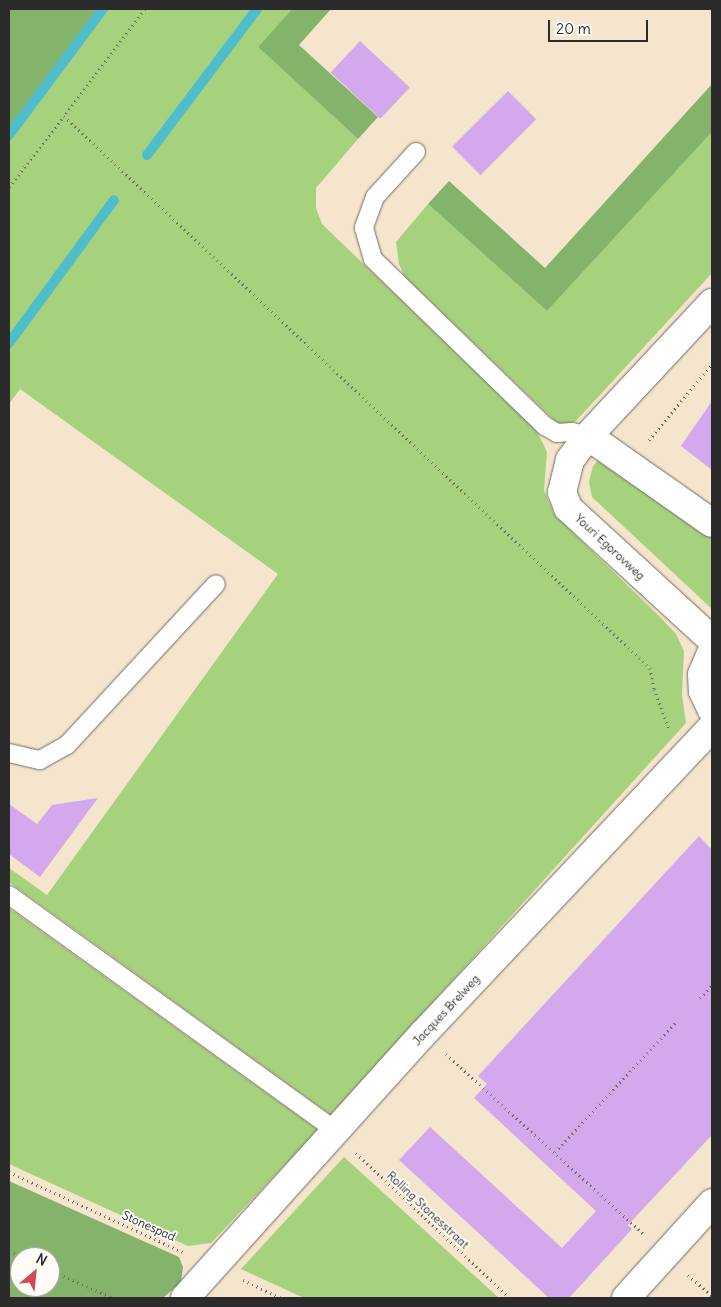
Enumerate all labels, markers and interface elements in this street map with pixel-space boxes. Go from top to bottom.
scale bar [551,10,651,42]
text: 20 m [556,19,591,38]
street label: Youri Egorovweg [572,511,648,583]
street label: Jacques Brelweg [410,972,482,1048]
street label: Rolling Stonesstraat [384,1168,472,1252]
street label: Stonespad [120,1208,178,1244]
north arrow [10,1247,60,1297]
text: N [33,1249,50,1270]

